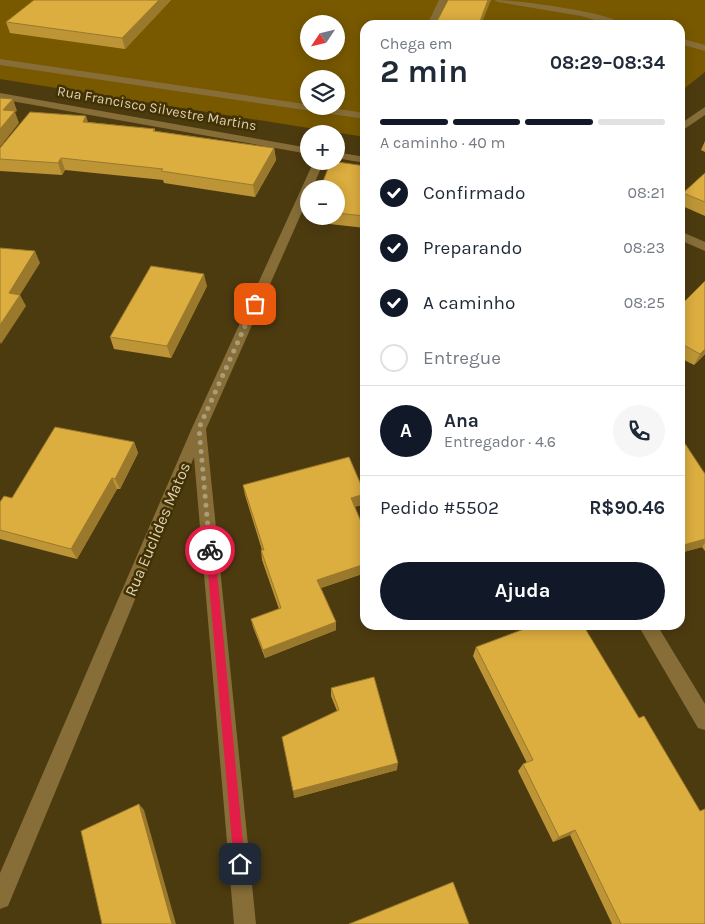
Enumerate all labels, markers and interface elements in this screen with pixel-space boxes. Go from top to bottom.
north arrow [300,15,345,60]
map controls [300,15,345,225]
text: Chega em [380,34,453,53]
text: 08:29–08:34 [550,52,665,74]
text: 2 min [380,53,468,90]
button: layers [300,70,345,115]
street label: Rua Francisco Silvestre Martins [56,83,258,134]
button: + [300,125,345,170]
text: A caminho · 40 m [380,133,506,152]
icon: check [380,179,408,207]
button: − [300,180,345,225]
text: Confirmado [423,182,525,204]
text: 08:21 [627,183,665,202]
icon: check [380,234,408,262]
text: Preparando [423,237,522,259]
text: 08:23 [623,238,665,257]
pin [234,283,276,325]
icon: check [380,289,408,317]
icon: bag [241,290,269,318]
text: A caminho [423,292,515,314]
text: 08:25 [624,293,665,312]
text: Entregue [423,347,501,369]
button: phone [613,405,665,457]
text: Ana [444,410,479,432]
text: A [400,420,412,442]
text: Entregador · 4.6 [444,432,556,451]
street label: Rua Euclides Matos [121,459,194,599]
text: Pedido #5502 [380,497,499,519]
text: R$90.46 [589,497,665,519]
courier [185,525,235,575]
icon: bike [196,536,224,564]
button: Ajuda [380,562,665,620]
pin [219,843,261,885]
icon: home [226,850,254,878]

